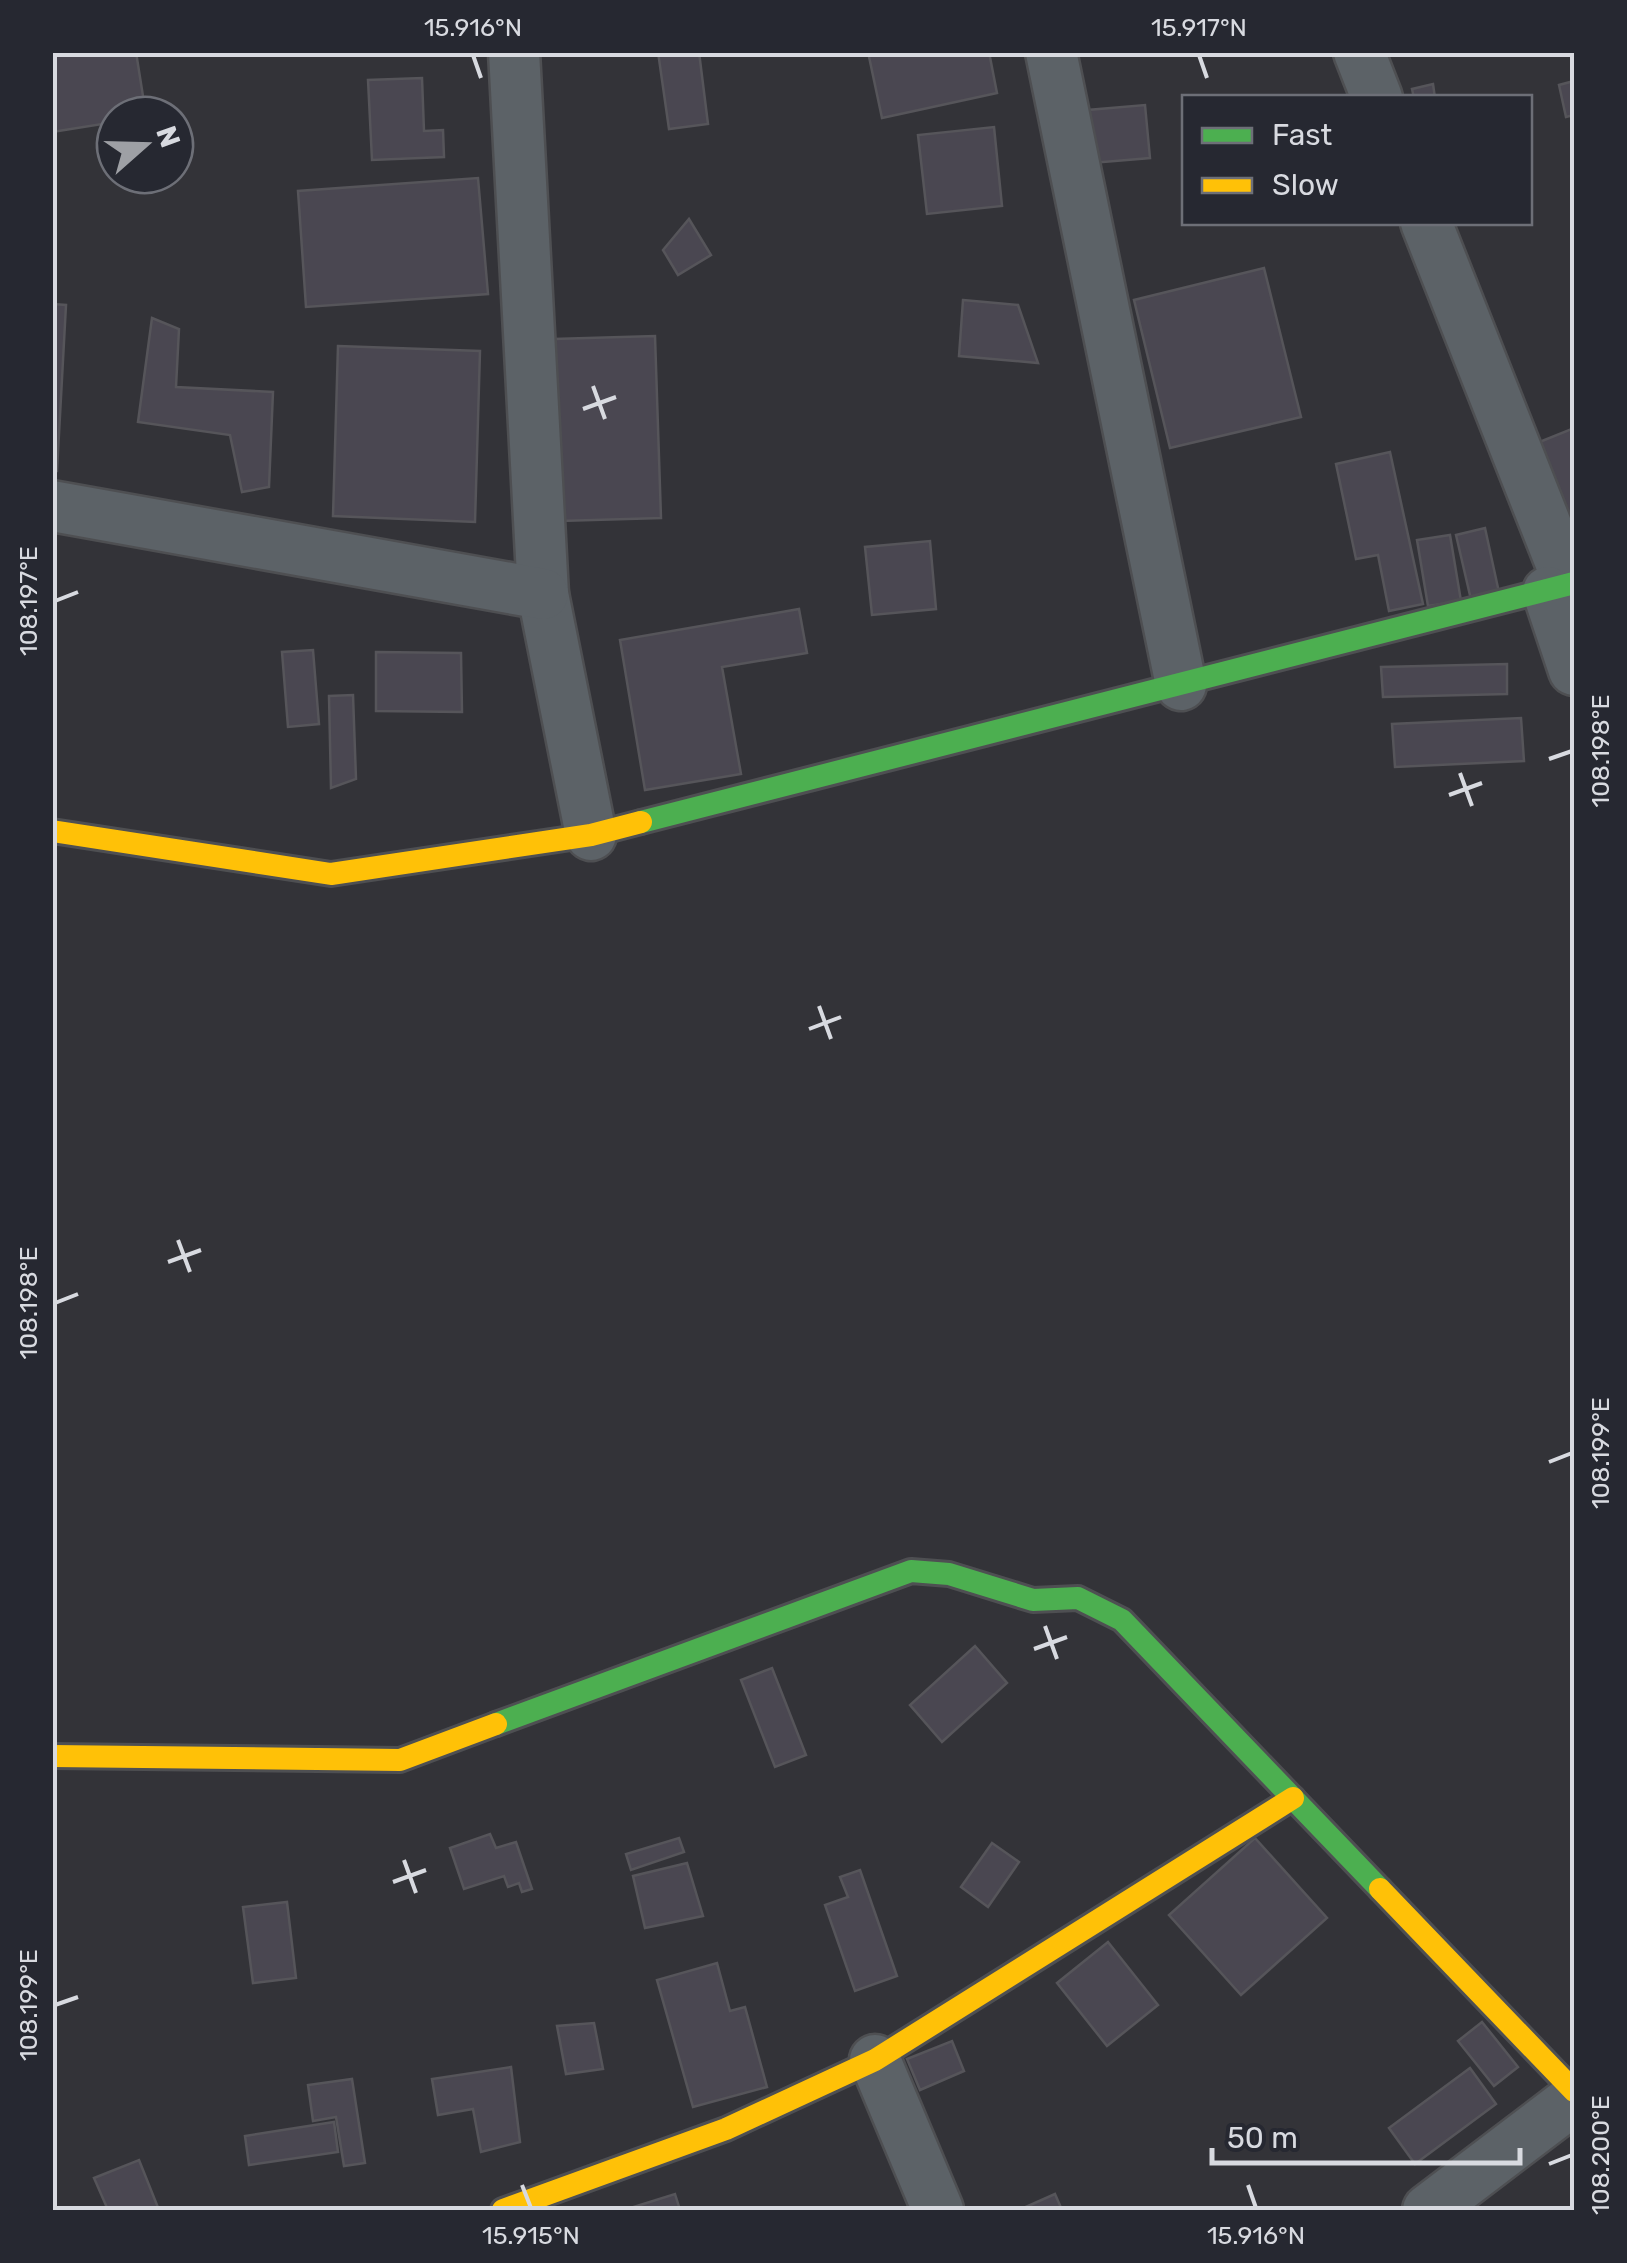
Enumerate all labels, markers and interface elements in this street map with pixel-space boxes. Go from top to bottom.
text: 15.916°N [424,13,522,42]
text: 15.917°N [1151,13,1247,42]
north arrow [95,95,195,195]
legend [1182,95,1532,225]
text: Fast [1272,117,1332,153]
text: N [149,122,187,152]
text: Slow [1272,167,1339,203]
text: 108.197°E [14,546,43,656]
text: 108.198°E [1586,694,1615,808]
text: 108.198°E [14,1246,43,1360]
text: 108.199°E [1586,1397,1615,1509]
text: 108.199°E [14,1949,43,2061]
text: 108.200°E [1586,2095,1615,2215]
scale bar [1212,2103,1520,2165]
text: 50 m [1227,2120,1298,2156]
text: 15.915°N [482,2221,580,2250]
text: 15.916°N [1207,2221,1305,2250]

